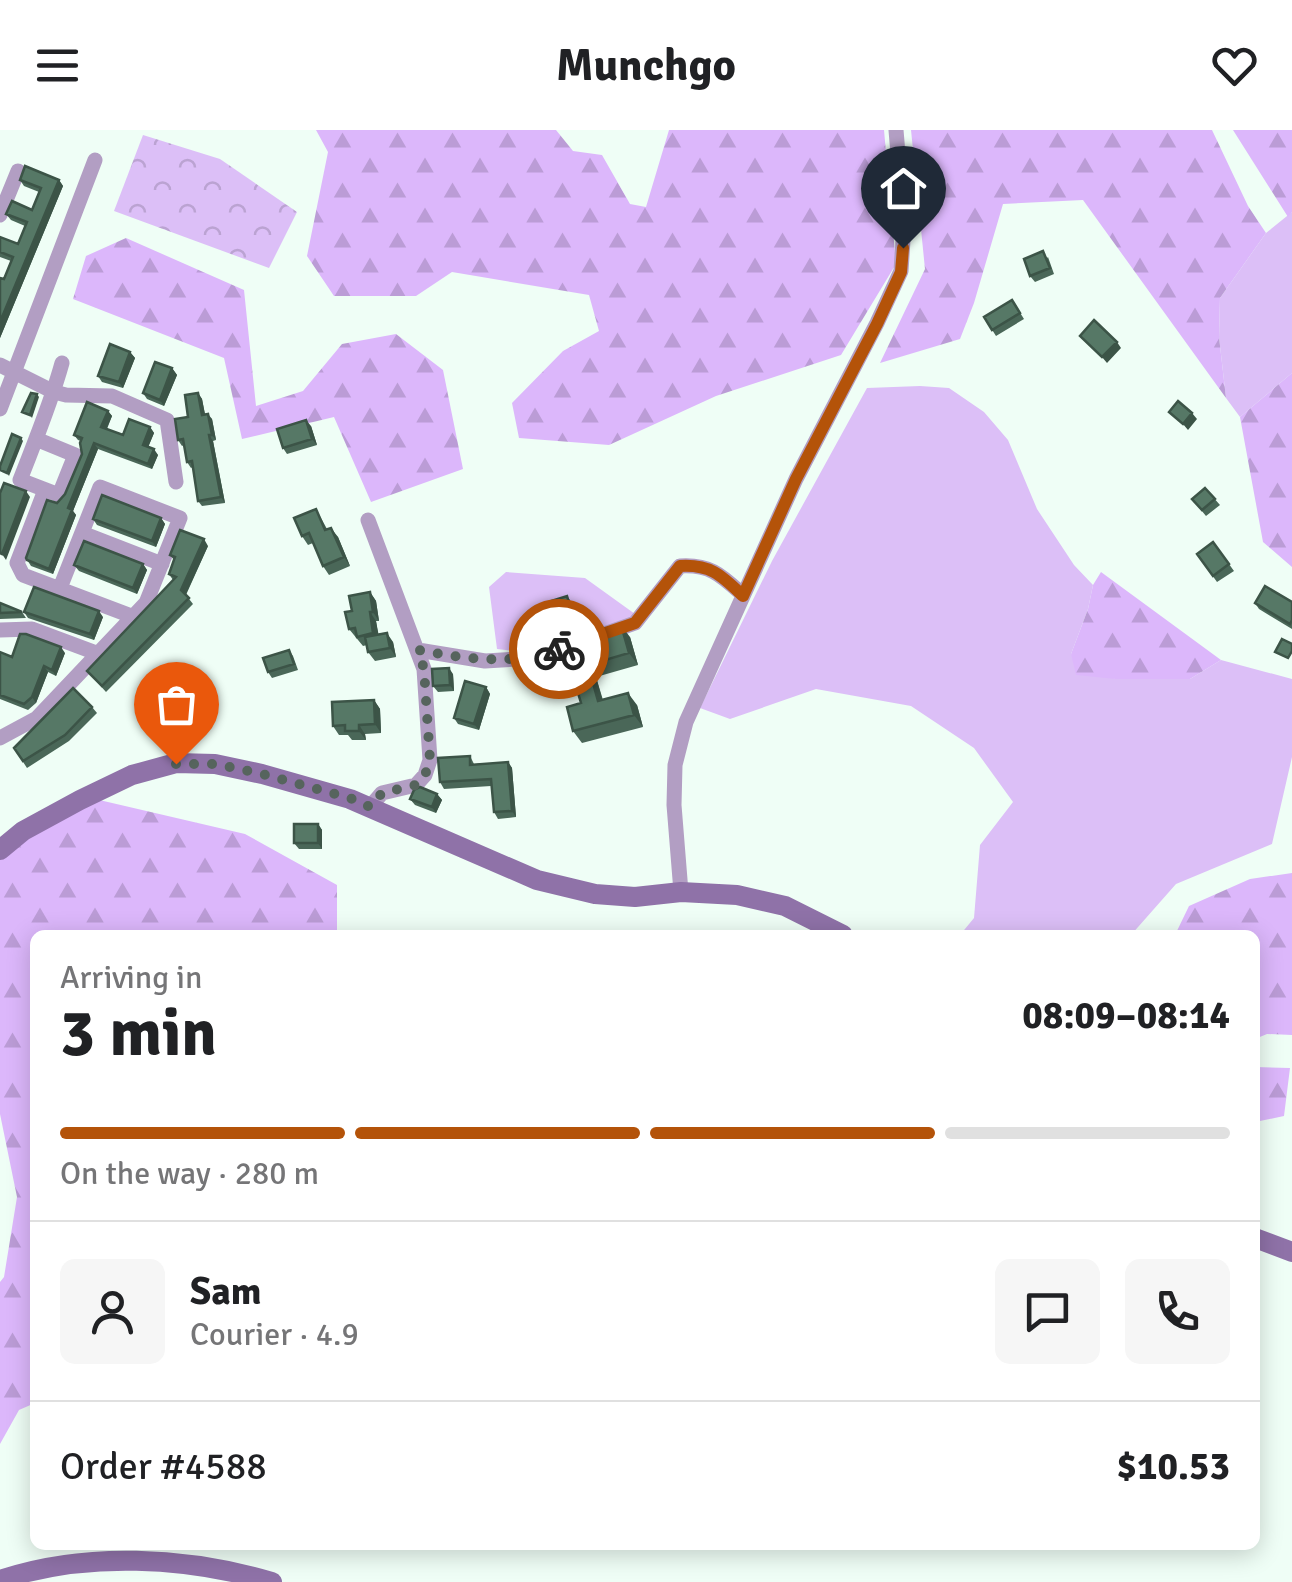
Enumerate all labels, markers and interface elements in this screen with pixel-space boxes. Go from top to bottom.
icon: menu [30,38,85,93]
text: Munchgo [556,38,736,93]
icon: heart [1207,38,1262,93]
pin [861,146,946,249]
icon: home [876,161,931,216]
courier [509,599,609,699]
icon: bike [532,622,587,677]
pin [134,662,219,765]
icon: bag [149,677,204,732]
text: Arriving in [60,958,202,997]
text: 08:09–08:14 [1022,992,1230,1039]
text: 3 min [60,994,217,1074]
text: On the way · 280 m [60,1154,319,1193]
button: person [60,1259,165,1364]
button: chat [995,1259,1100,1364]
button: phone [1125,1259,1230,1364]
text: Sam [190,1268,261,1315]
text: Courier · 4.9 [190,1315,359,1354]
text: Order #4588 [60,1443,267,1490]
text: $10.53 [1117,1443,1230,1490]

